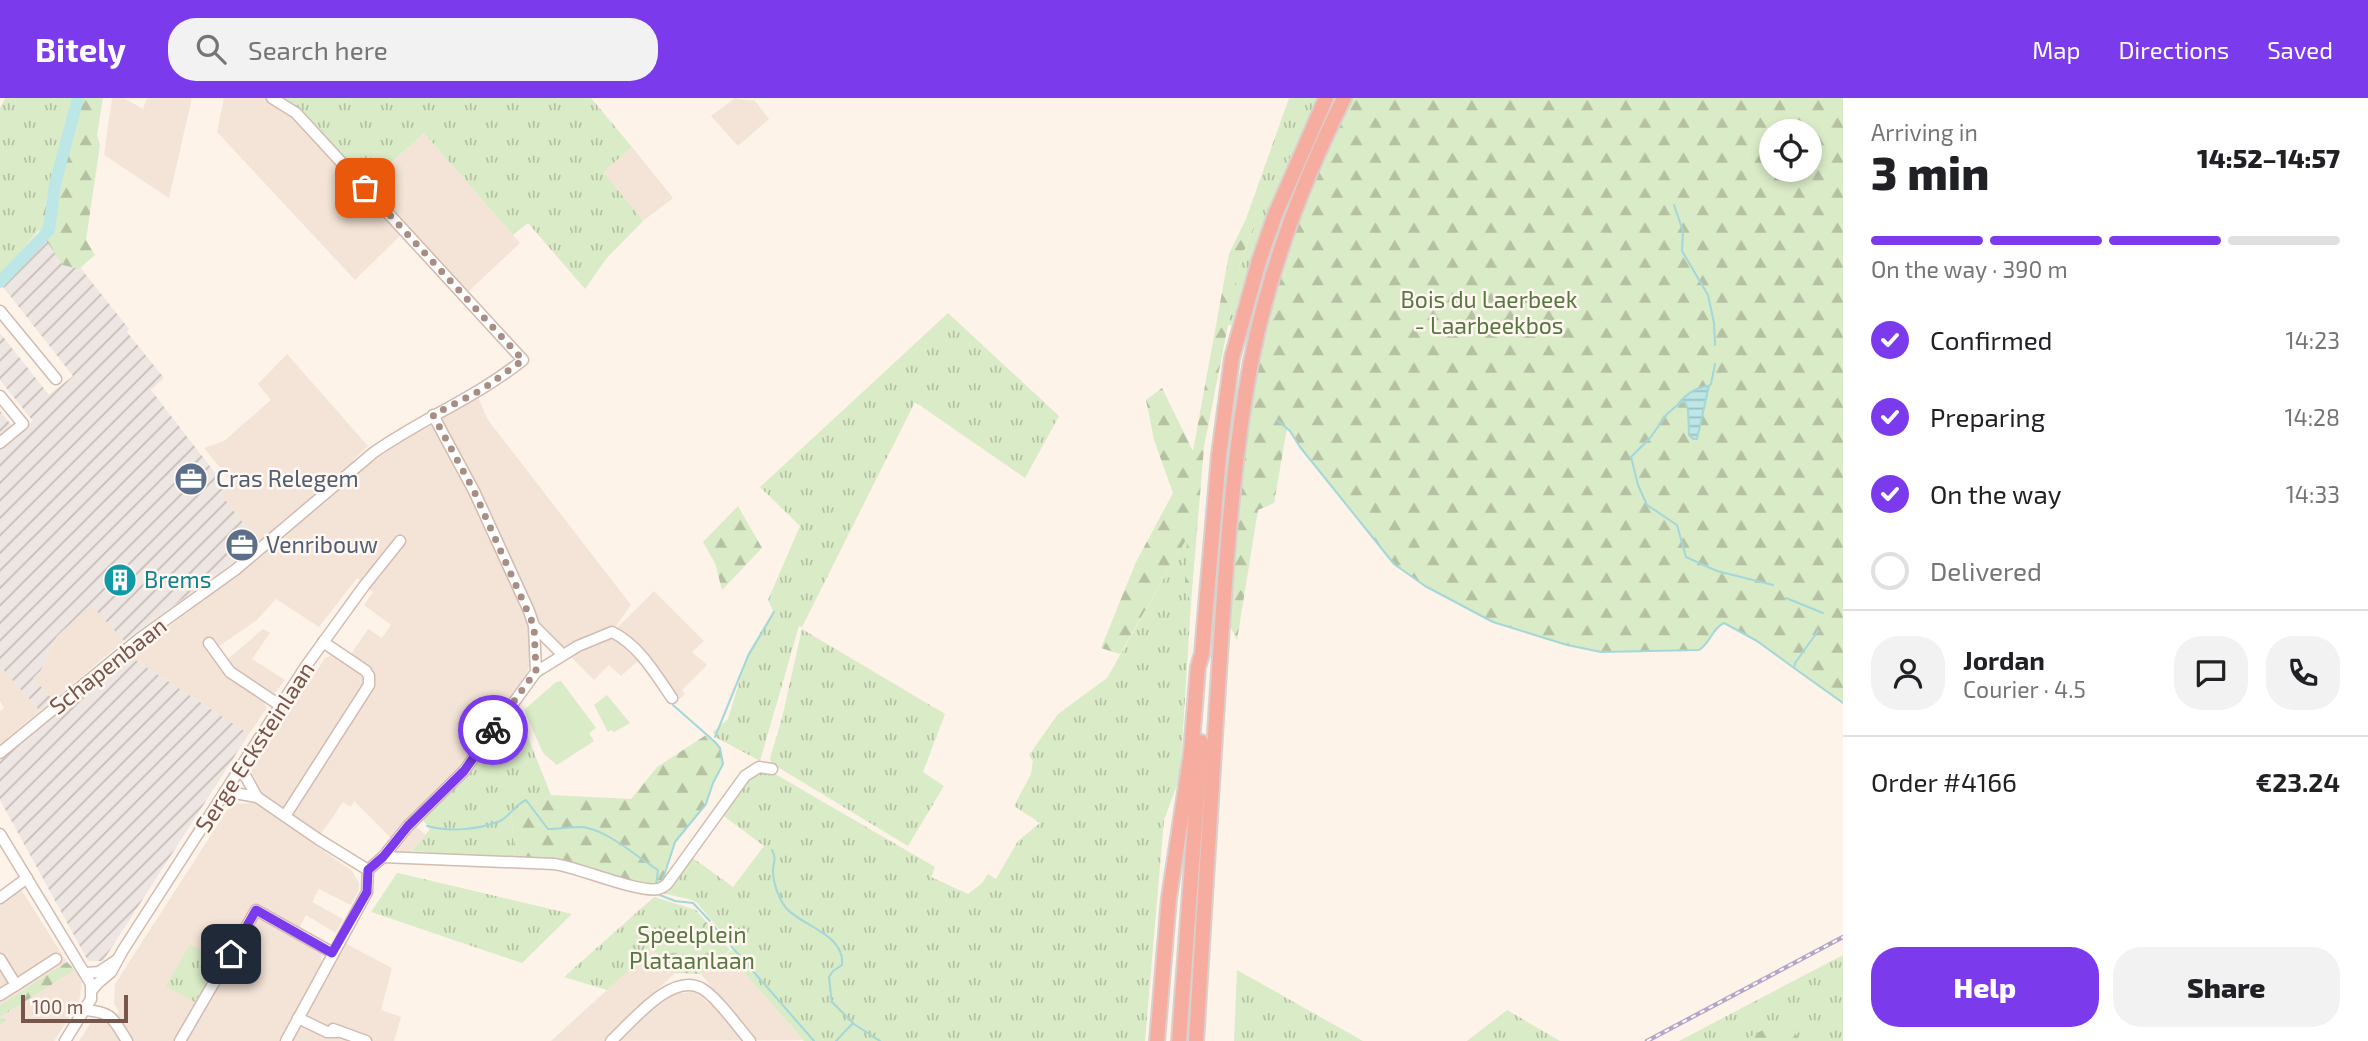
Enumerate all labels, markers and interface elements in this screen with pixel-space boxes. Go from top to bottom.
search box [168,18,658,81]
text: Bitely [35,29,126,69]
icon: search [192,30,230,68]
text: Search here [248,34,388,65]
text: Map [2032,35,2080,64]
text: Directions [2118,35,2229,64]
text: Saved [2267,35,2333,64]
text: Arriving in [1871,118,1978,146]
map controls [1759,119,1822,182]
button: locate [1759,119,1822,182]
text: 14:52–14:57 [2197,142,2340,173]
text: 3 min [1871,144,1989,199]
pin [335,158,395,218]
icon: bag [346,169,384,207]
text: On the way · 390 m [1871,255,2068,283]
park label: Bois du Laerbeek - Laarbeekbos [1401,285,1578,339]
icon: check [1871,321,1909,359]
text: Confirmed [1930,324,2053,355]
text: 14:23 [2286,326,2340,354]
icon: check [1871,398,1909,436]
text: Preparing [1930,401,2045,432]
text: 14:28 [2284,403,2340,431]
office icon: Cras Relegem [172,460,210,498]
place label: Cras Relegem [216,464,359,492]
icon: check [1871,475,1909,513]
text: On the way [1930,478,2061,509]
text: 14:33 [2286,480,2340,508]
office icon: Venribouw [223,526,261,564]
place label: Venribouw [266,530,378,558]
text: Delivered [1930,555,2042,586]
building icon: Brems [101,561,139,599]
place label: Brems [144,565,211,593]
street label: Schapenbaan [43,611,172,720]
button: person [1871,636,1945,710]
button: chat [2174,636,2248,710]
button: phone [2266,636,2340,710]
text: Jordan [1963,644,2045,675]
street label: Serge Ecksteinlaan [189,656,320,837]
text: Courier · 4.5 [1963,675,2086,703]
courier [458,695,528,765]
icon: bike [474,711,512,749]
text: Order #4166 [1871,766,2017,797]
text: €23.24 [2255,766,2340,797]
park label: Speelplein Plataanlaan [629,920,755,974]
pin [201,924,261,984]
icon: home [212,935,250,973]
button: Help [1871,947,2099,1027]
button: Share [2113,947,2340,1027]
scale bar [21,992,128,1024]
text: 100 m [32,995,83,1018]

